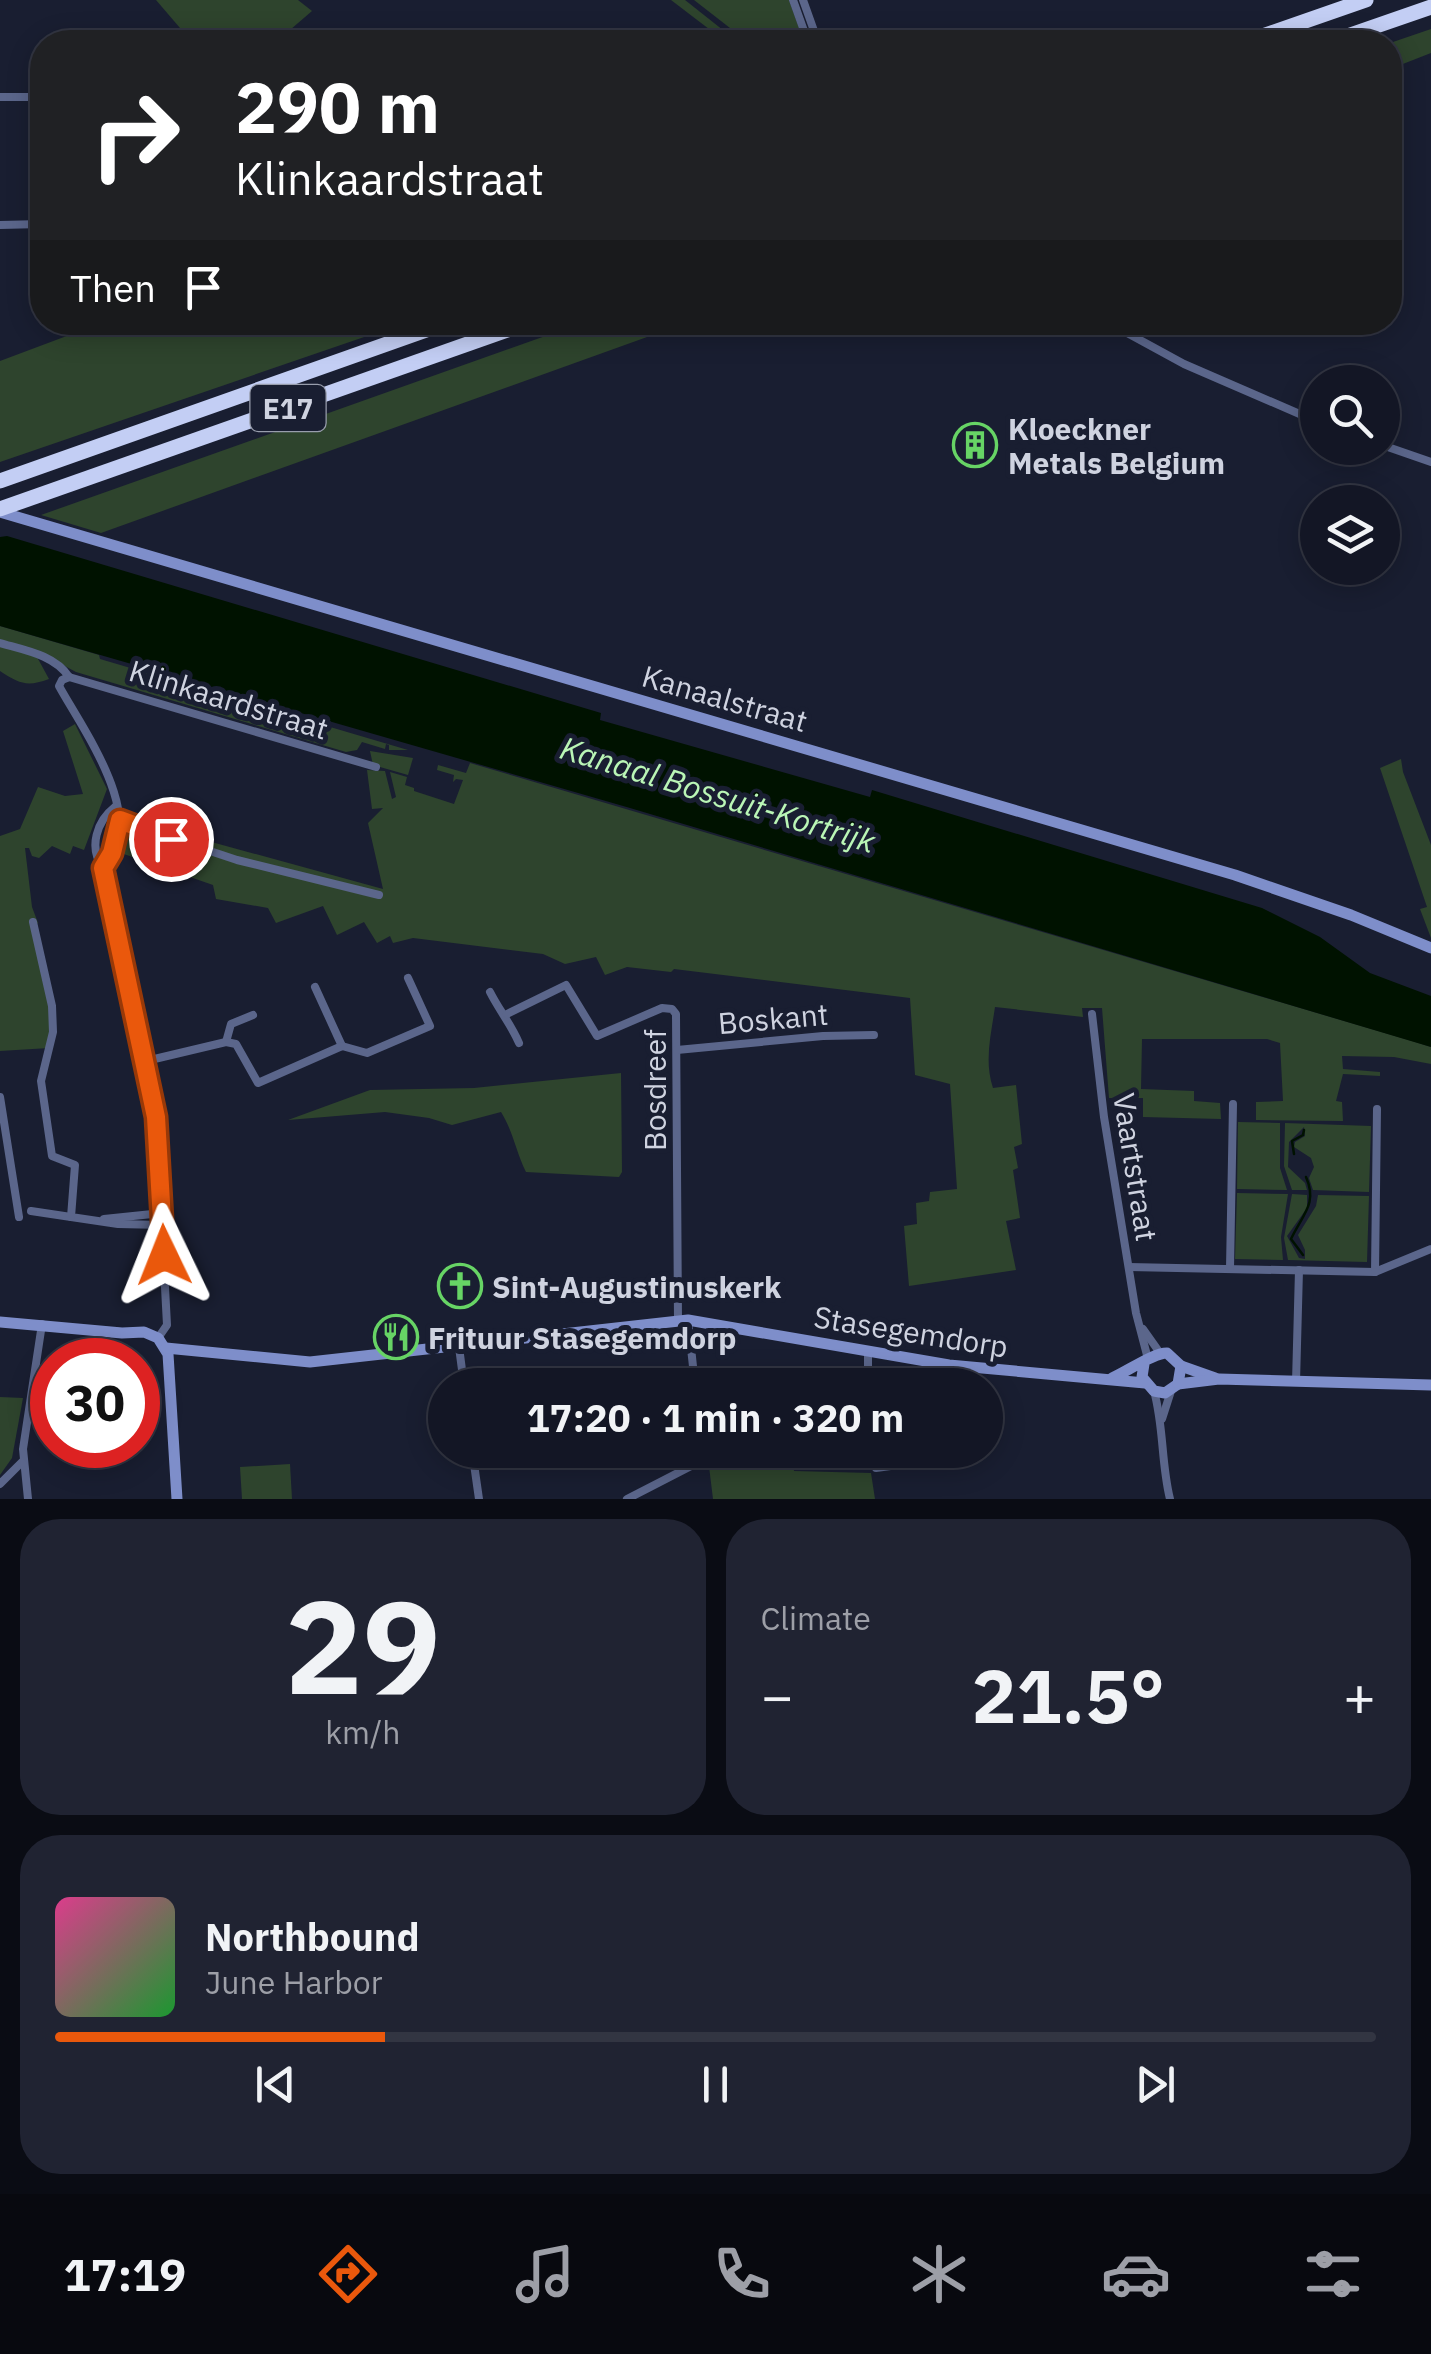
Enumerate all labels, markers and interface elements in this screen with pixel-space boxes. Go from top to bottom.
text: 290 m [235,61,440,152]
icon: right [70,70,200,200]
text: Klinkaardstraat [235,149,544,207]
icon: arrive [176,260,231,315]
text: Then [70,263,156,312]
map controls [1300,365,1400,585]
button: search [1300,365,1400,465]
road number: E17 [250,385,326,431]
place label: Kloeckner Metals Belgium [1008,409,1225,482]
building icon: Kloeckner Metals Belgium [952,422,998,468]
button: layers [1300,485,1400,585]
street label: Klinkaardstraat [125,650,333,748]
street label: Kanaalstraat [638,656,812,740]
water label: Kanaal Bossuit-Kortrijk [555,726,882,862]
pin [129,797,214,882]
icon: arrive [144,812,199,867]
street label: Boskant [716,994,830,1042]
street label: Bosdreef [635,1029,674,1151]
street label: Vaartstraat [1105,1090,1167,1244]
position arrow [112,1203,216,1307]
church icon: Sint-Augustinuskerk [437,1263,483,1309]
place label: Sint-Augustinuskerk [492,1267,782,1306]
street label: Stasegemdorp [811,1296,1011,1366]
restaurant icon: Frituur Stasegemdorp [373,1314,419,1360]
place label: Frituur Stasegemdorp [428,1318,737,1357]
speed limit sign: 30 [30,1338,160,1468]
text: 17:20 · 1 min · 320 m [527,1393,904,1442]
text: 29 [285,1561,441,1730]
text: Climate [761,1597,871,1639]
text: 21.5° [971,1646,1165,1744]
text: − [761,1660,794,1731]
text: + [1343,1660,1376,1731]
text: km/h [325,1711,400,1753]
text: Northbound [205,1912,420,1961]
text: June Harbor [205,1961,382,2003]
icon: previous [248,2057,303,2112]
icon: pause [688,2057,743,2112]
icon: next [1128,2057,1183,2112]
icon: directions [313,2239,383,2309]
icon: music [510,2239,580,2309]
icon: phone [707,2239,777,2309]
icon: climate [904,2239,974,2309]
icon: car [1101,2239,1171,2309]
icon: filters [1298,2239,1368,2309]
text: 17:19 [63,2245,186,2303]

